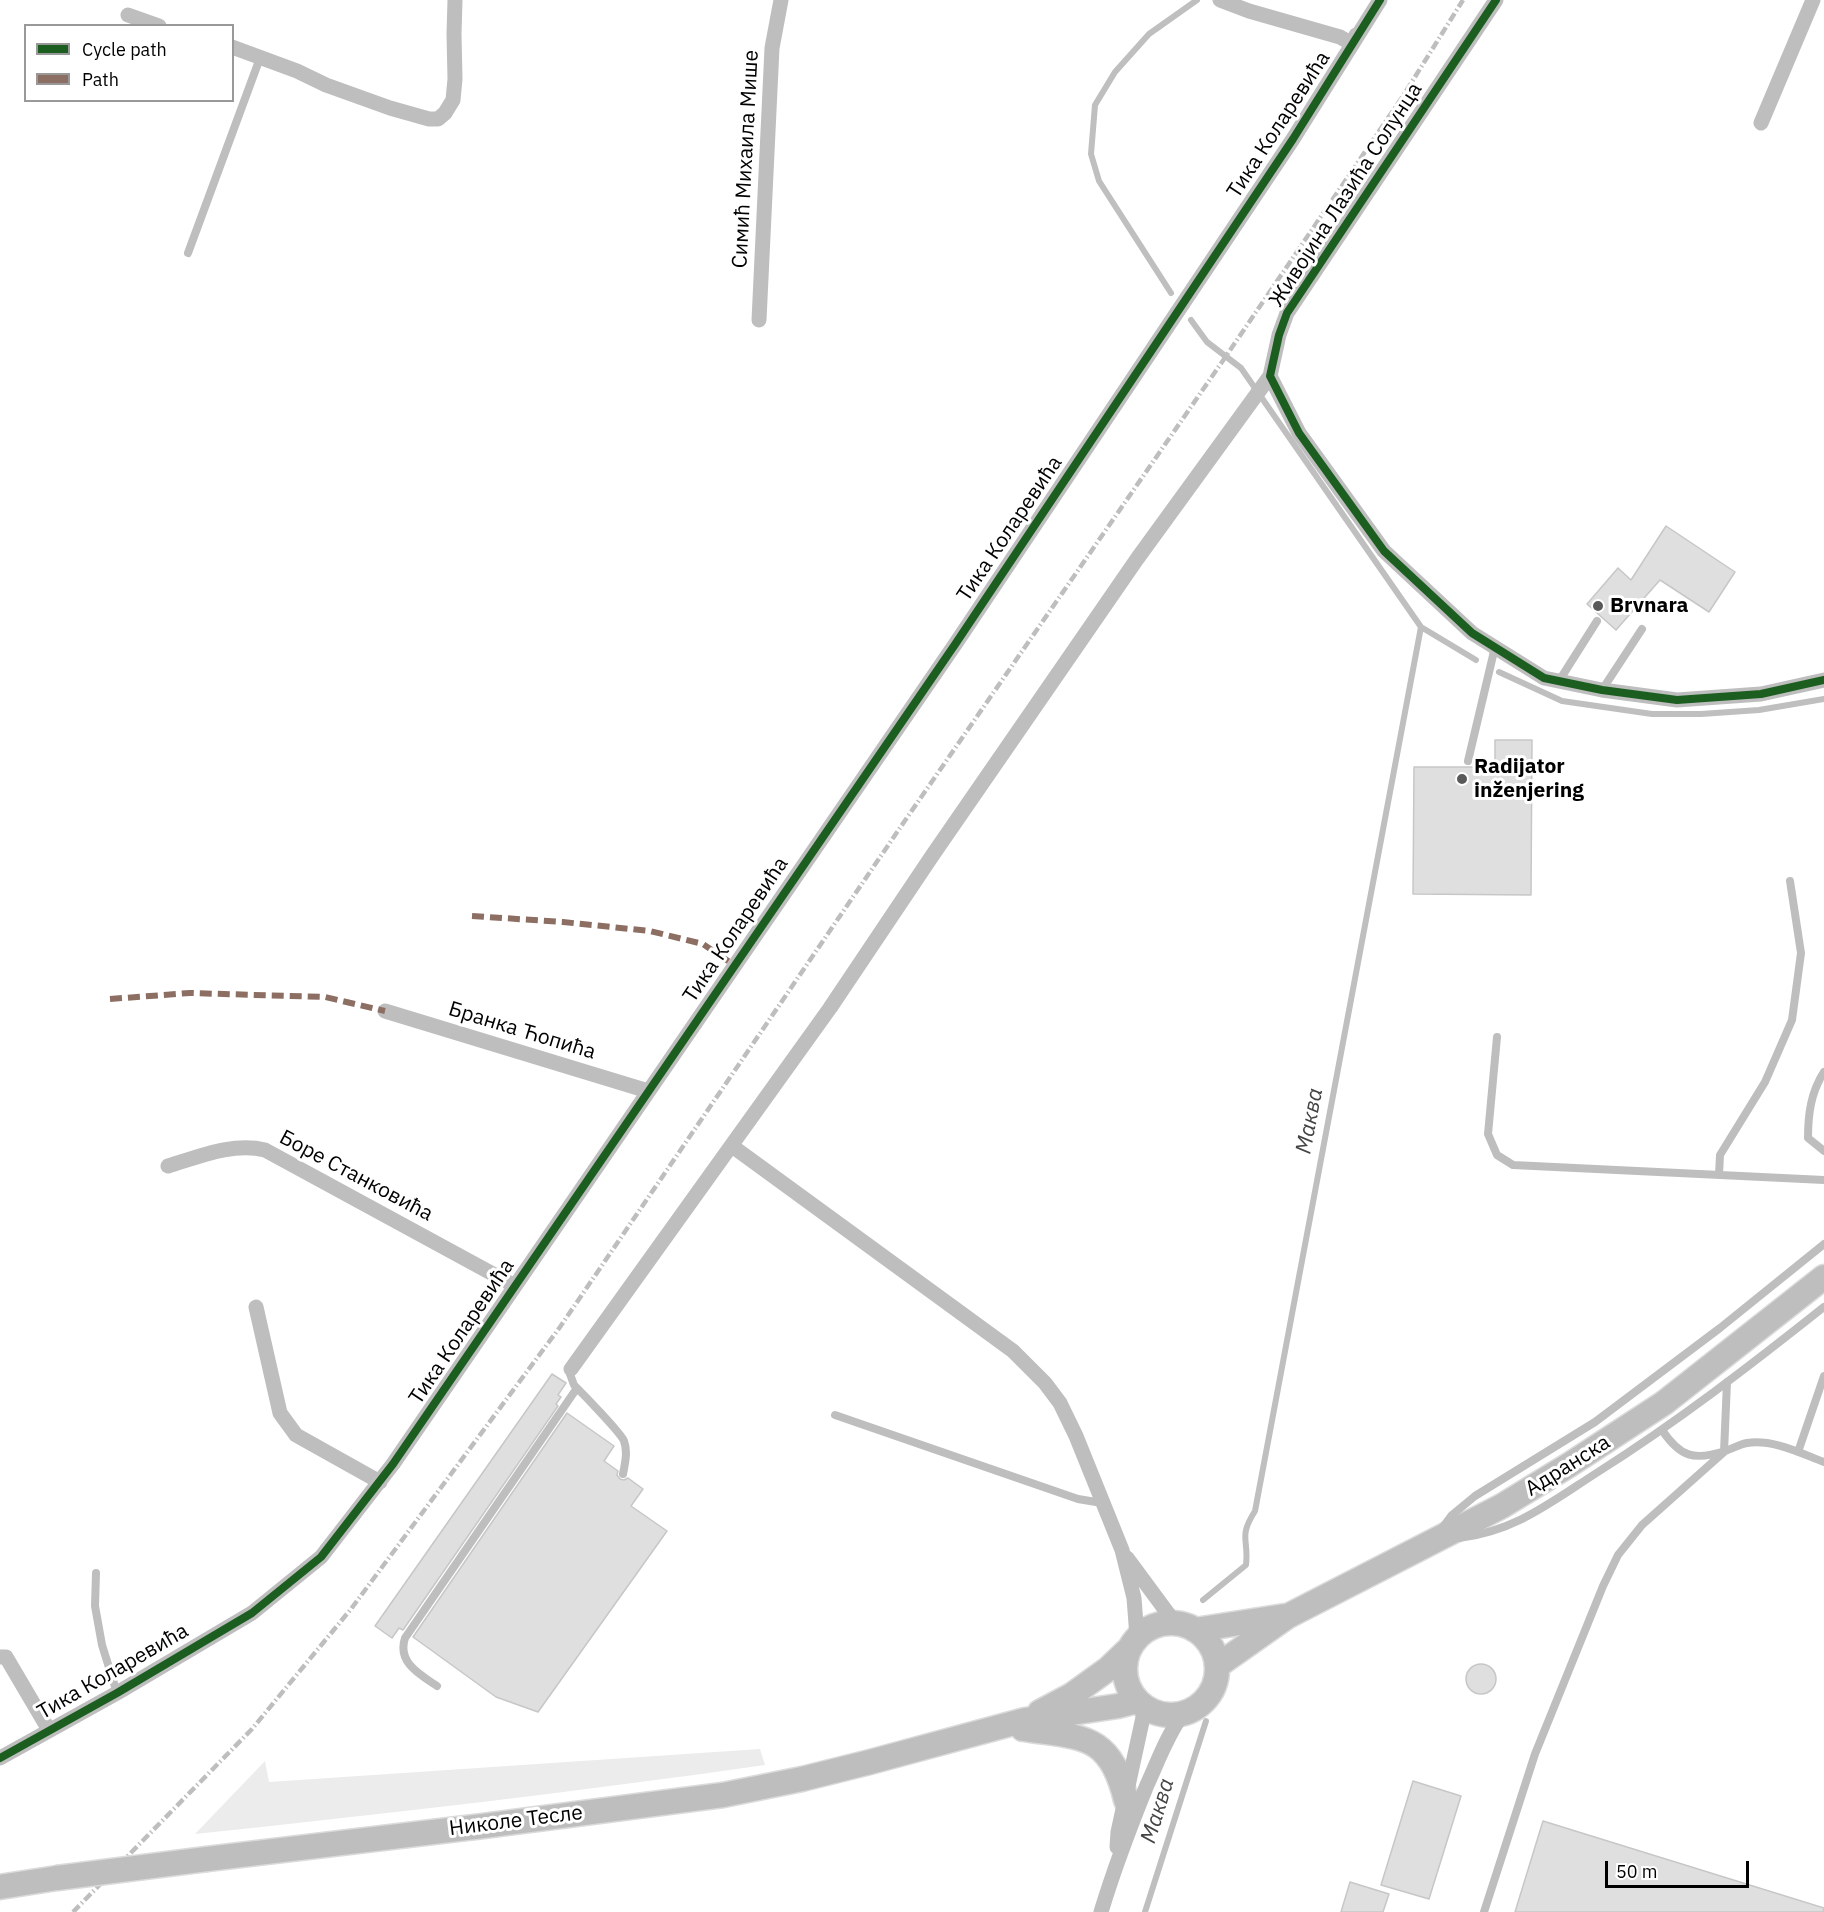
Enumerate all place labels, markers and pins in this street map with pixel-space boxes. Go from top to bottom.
place label: Brvnara [1610,593,1689,619]
marker: Brvnara [1591,599,1605,613]
place label: Radijator inženjering [1474,754,1584,804]
marker: Radijator inženjering [1455,772,1469,786]

